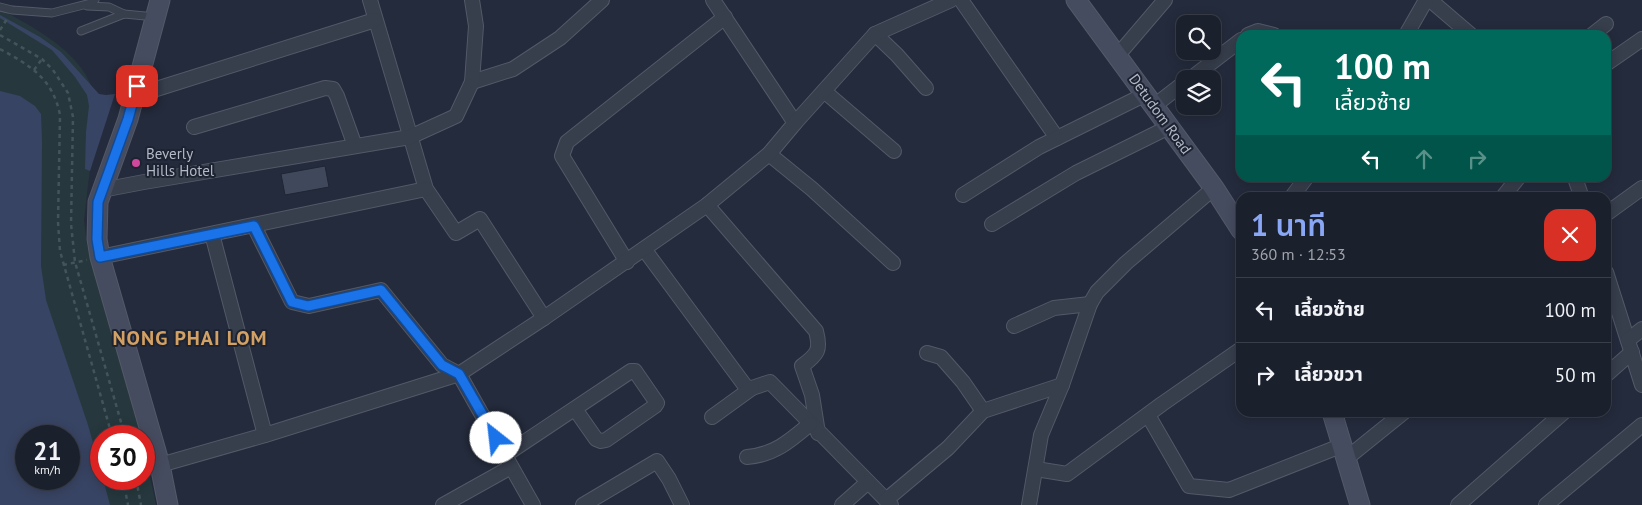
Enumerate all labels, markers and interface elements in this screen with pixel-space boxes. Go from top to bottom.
map controls [1176,15,1221,115]
button: search [1176,15,1221,60]
text: 100 m [1334,43,1431,89]
icon: left [1251,50,1316,115]
pin [116,65,158,107]
street label: Detudom Road [1125,70,1196,158]
button: layers [1176,70,1221,115]
icon: arrive [123,72,151,100]
text: เลี้ยวซ้าย [1334,88,1411,116]
place label: Beverly Hills Hotel [146,144,215,180]
icon: left [1357,145,1385,173]
icon: ahead [1410,145,1438,173]
icon: right [1463,145,1491,173]
marker: Beverly Hills Hotel [130,157,142,169]
text: 1 นาที [1251,205,1326,244]
button: close [1544,209,1596,261]
text: 360 m · 12:53 [1251,244,1346,264]
icon: left [1251,296,1279,324]
text: เลี้ยวซ้าย [1294,297,1365,321]
text: 100 m [1544,298,1596,322]
district label: NONG PHAI LOM [112,325,268,351]
icon: right [1251,361,1279,389]
text: เลี้ยวขวา [1294,362,1363,386]
text: 50 m [1555,363,1596,387]
position arrow [469,411,521,463]
speed limit sign: 30 [90,425,155,490]
text: 21 [33,435,62,467]
text: km/h [34,462,61,477]

